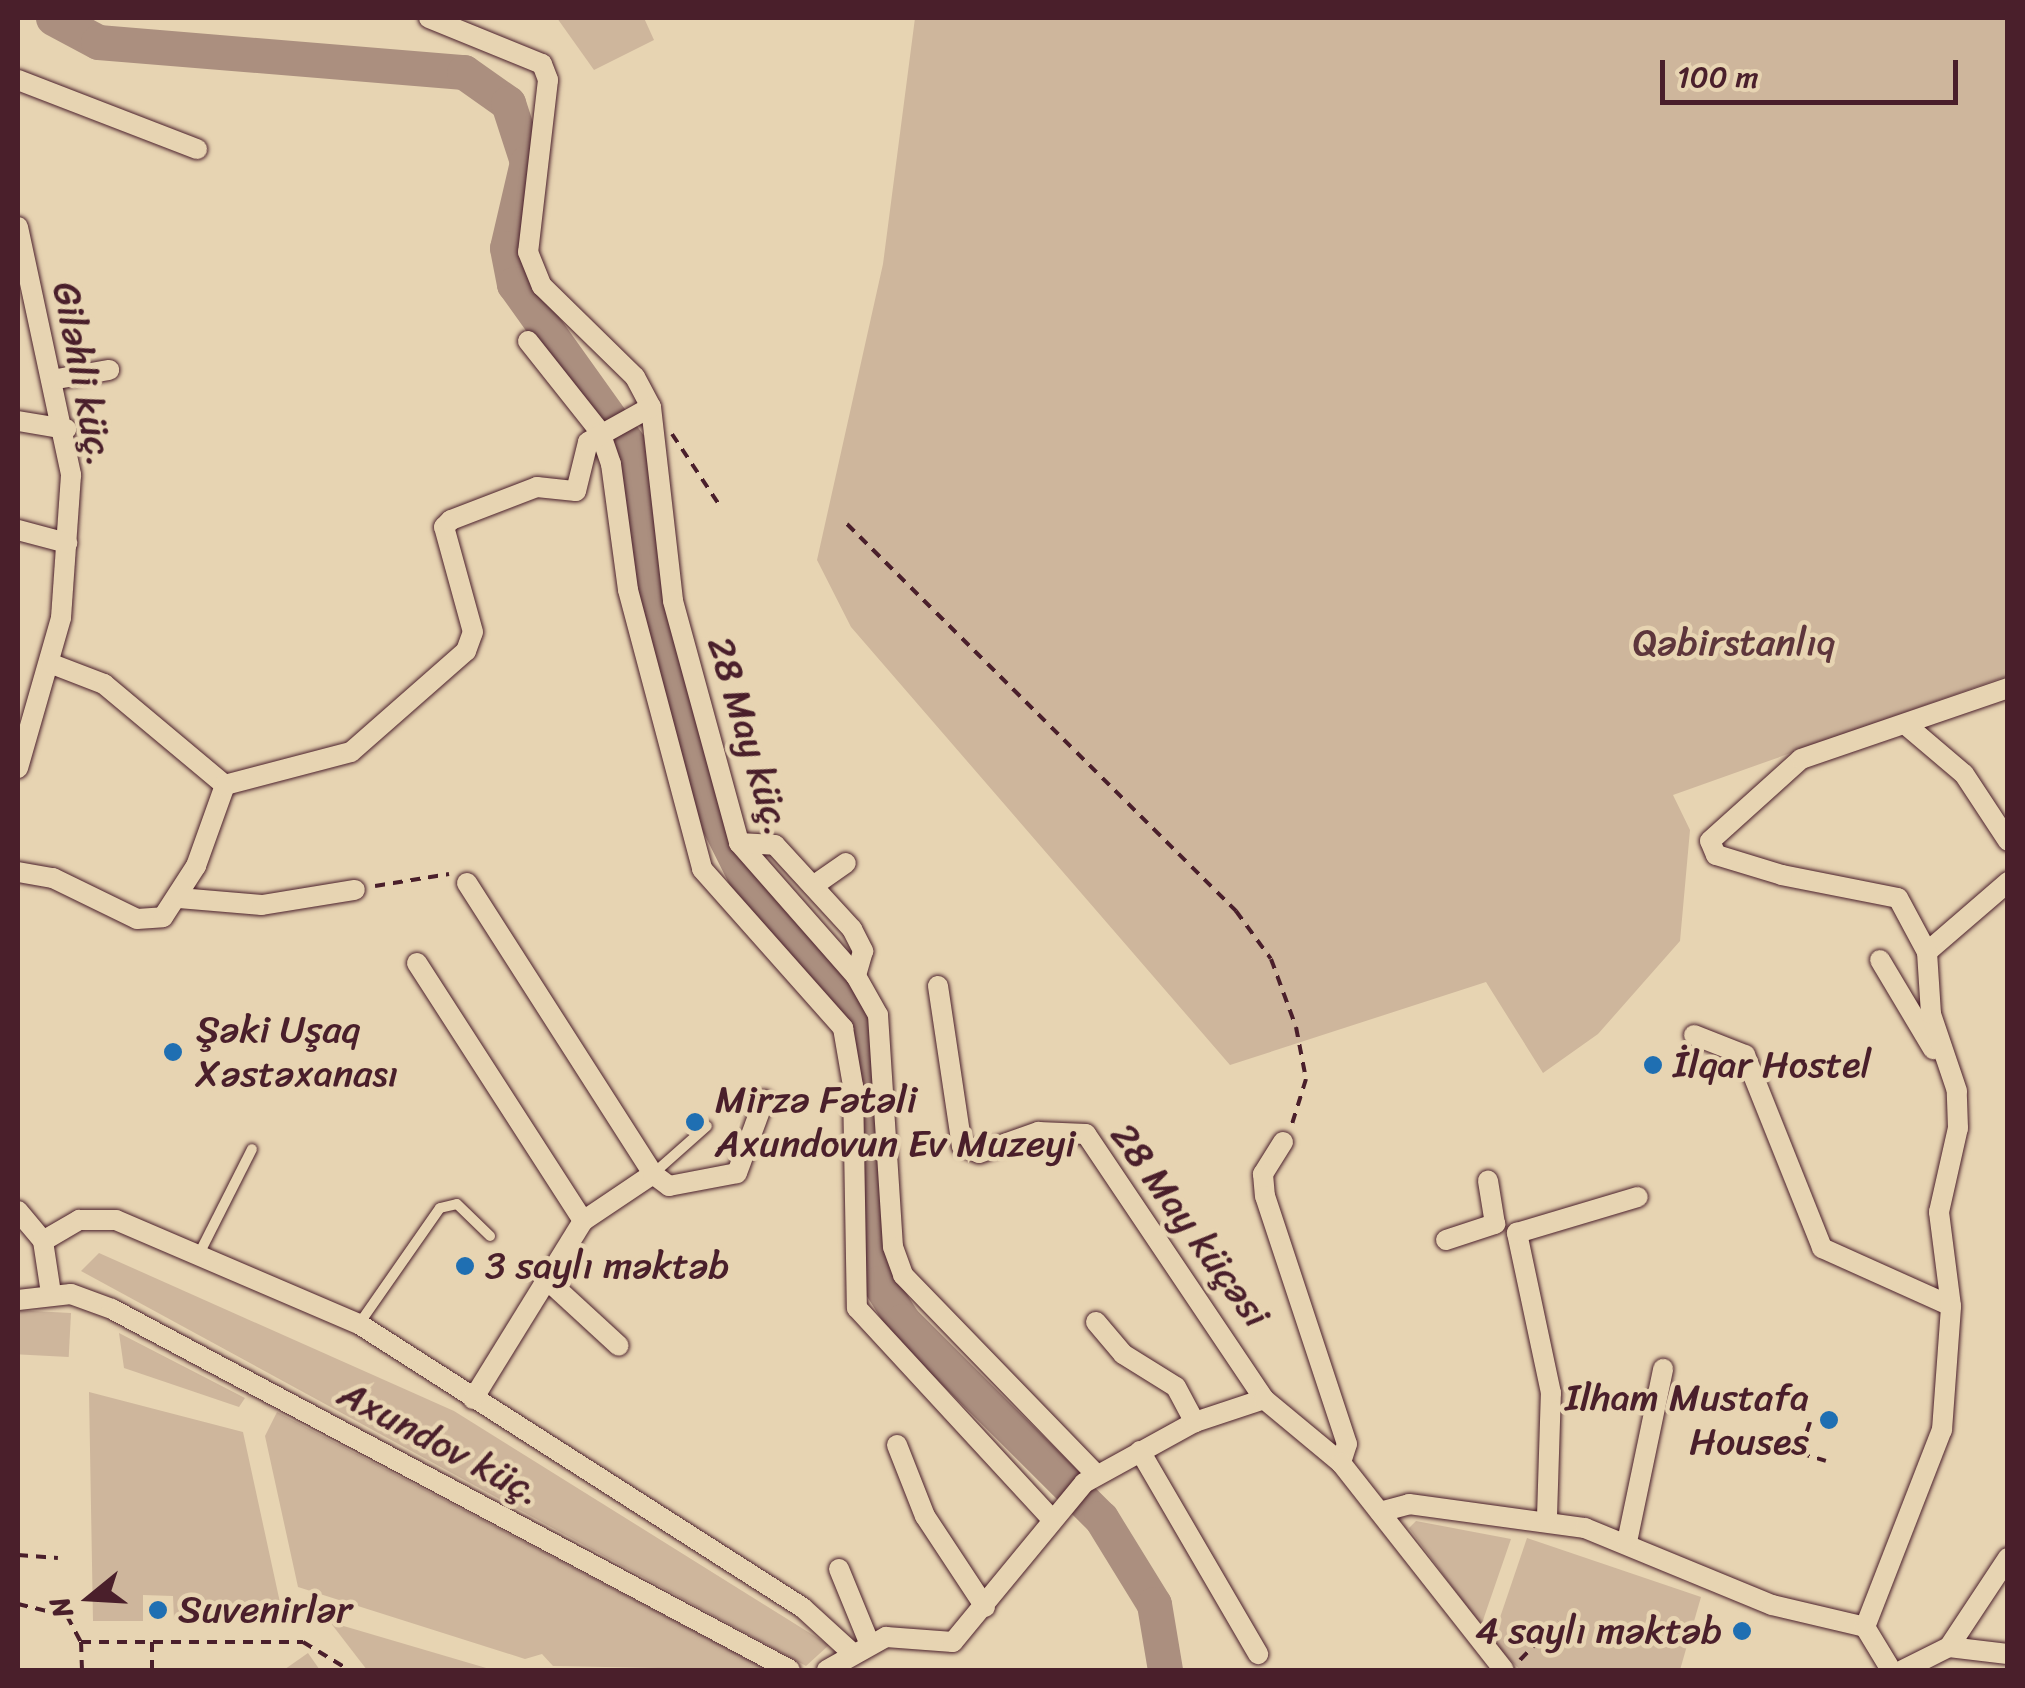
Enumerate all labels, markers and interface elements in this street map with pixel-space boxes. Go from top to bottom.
scale bar [1665,40,1962,102]
text: 100 m [1677,50,1759,104]
street label: Giləhli küç. [43,278,123,470]
park label: Qəbirstanlıq [1633,620,1835,666]
street label: 28 May küç. [697,631,801,841]
place label: Şəki Uşaq Xəstəxanası [196,1007,398,1096]
marker: Şəki Uşaq Xəstəxanası [160,1039,186,1065]
place label: İlqar Hostel [1673,1042,1873,1088]
marker: İlqar Hostel [1642,1054,1664,1076]
place label: Mirzə Fətəli Axundovun Ev Muzeyi [715,1077,1076,1166]
marker: Mirzə Fətəli Axundovun Ev Muzeyi [684,1111,706,1133]
street label: 28 May küçəsi [1101,1114,1279,1336]
place label: 3 saylı məktəb [485,1243,729,1289]
marker: 3 saylı məktəb [454,1255,476,1277]
street label: Axundov küç. [331,1371,549,1515]
place label: Ilham Mustafa Houses [1565,1375,1809,1465]
marker: Ilham Mustafa Houses [1818,1409,1840,1431]
north arrow [40,1548,140,1648]
place label: Suvenirlər [178,1587,352,1633]
text: N [35,1591,87,1624]
marker: Suvenirlər [147,1599,169,1621]
place label: 4 saylı məktəb [1475,1608,1722,1654]
marker: 4 saylı məktəb [1731,1620,1753,1642]

